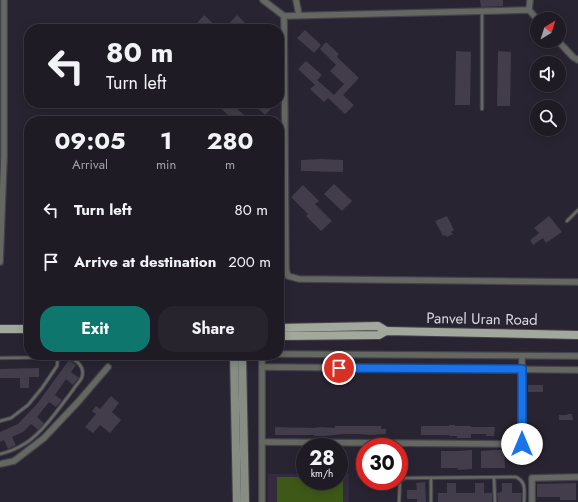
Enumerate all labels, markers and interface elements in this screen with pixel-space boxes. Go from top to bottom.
north arrow [530,12,566,48]
map controls [530,12,566,136]
text: 80 m [106,32,173,73]
icon: left [40,40,92,92]
button: sound [530,56,566,92]
text: Turn left [106,70,166,96]
button: search [530,100,566,136]
text: 09:05 [54,123,126,158]
text: 1 [160,123,172,158]
text: 280 [207,123,254,158]
text: Arrival [72,155,108,174]
text: min [156,155,176,174]
text: m [225,155,235,174]
icon: left [40,199,62,221]
text: Turn left [74,199,132,221]
text: 80 m [235,199,268,221]
icon: arrive [40,251,62,273]
text: Arrive at destination [74,251,216,273]
text: 200 m [228,251,271,273]
button: Exit [40,306,150,352]
button: Share [158,306,268,352]
street label: Panvel Uran Road [426,307,538,331]
pin [322,351,356,385]
icon: arrive [328,357,350,379]
position arrow [501,423,543,465]
speed limit sign: 30 [356,438,408,490]
text: 28 [309,444,335,473]
text: km/h [311,466,333,481]

